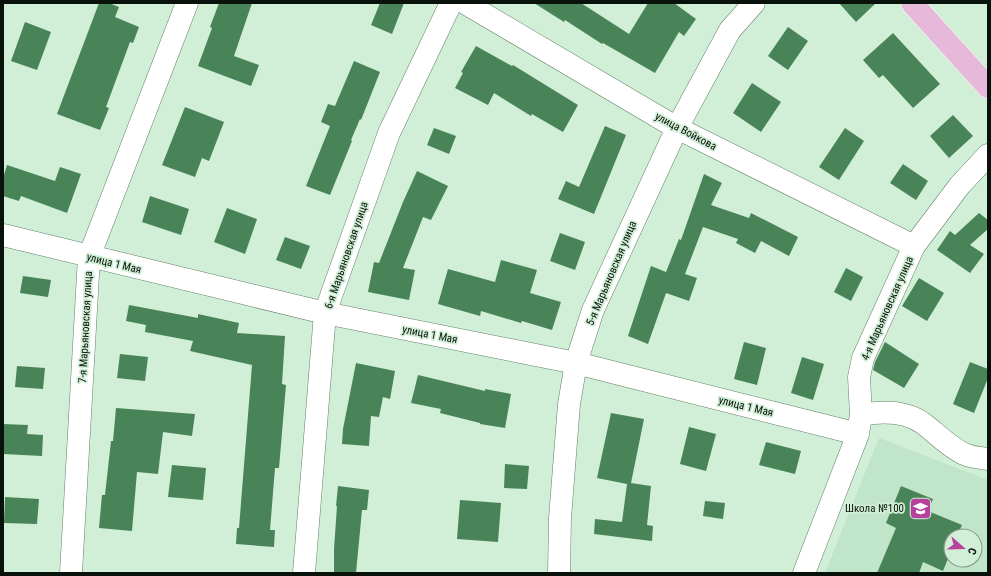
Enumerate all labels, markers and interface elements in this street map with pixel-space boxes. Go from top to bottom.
street label: улица Войкова [653,110,719,153]
street label: 6-я Марьяновская улица [322,200,371,310]
street label: 5-я Марьяновская улица [584,219,639,327]
street label: улица 1 Мая [85,250,143,277]
street label: 4-я Марьяновская улица [859,254,916,362]
street label: 7-я Марьяновская улица [76,271,95,383]
street label: улица 1 Мая [401,323,459,346]
street label: улица 1 Мая [717,393,775,420]
school or university icon: Школа №100 [907,495,933,521]
place label: Школа №100 [845,502,904,515]
north arrow [943,528,983,568]
text: С [965,546,979,556]

